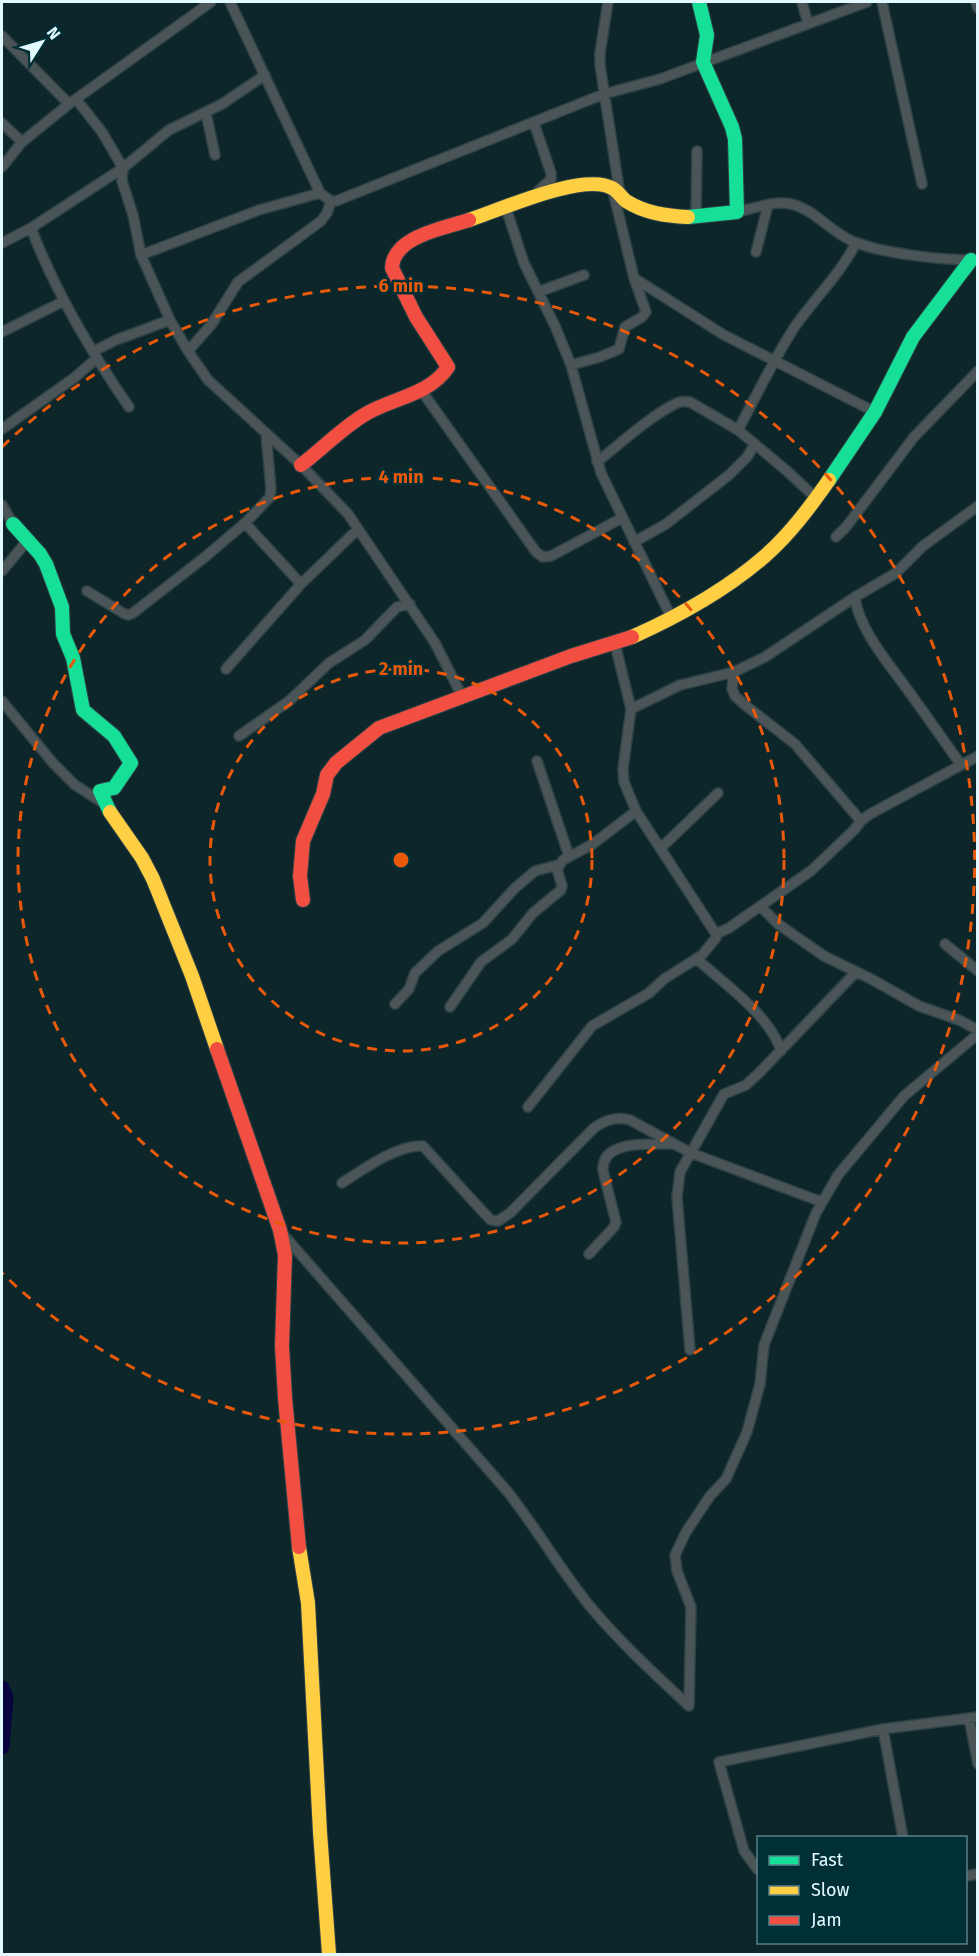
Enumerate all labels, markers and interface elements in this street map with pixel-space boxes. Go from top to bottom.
north arrow [12,12,72,72]
text: N [43,23,64,43]
text: 6 min [378,275,424,297]
text: 4 min [378,466,424,488]
text: 2 min [379,658,423,680]
centre of rings [391,850,411,870]
legend [757,1836,967,1944]
text: Fast [811,1849,844,1871]
text: Slow [811,1879,850,1901]
text: Jam [811,1909,842,1931]

